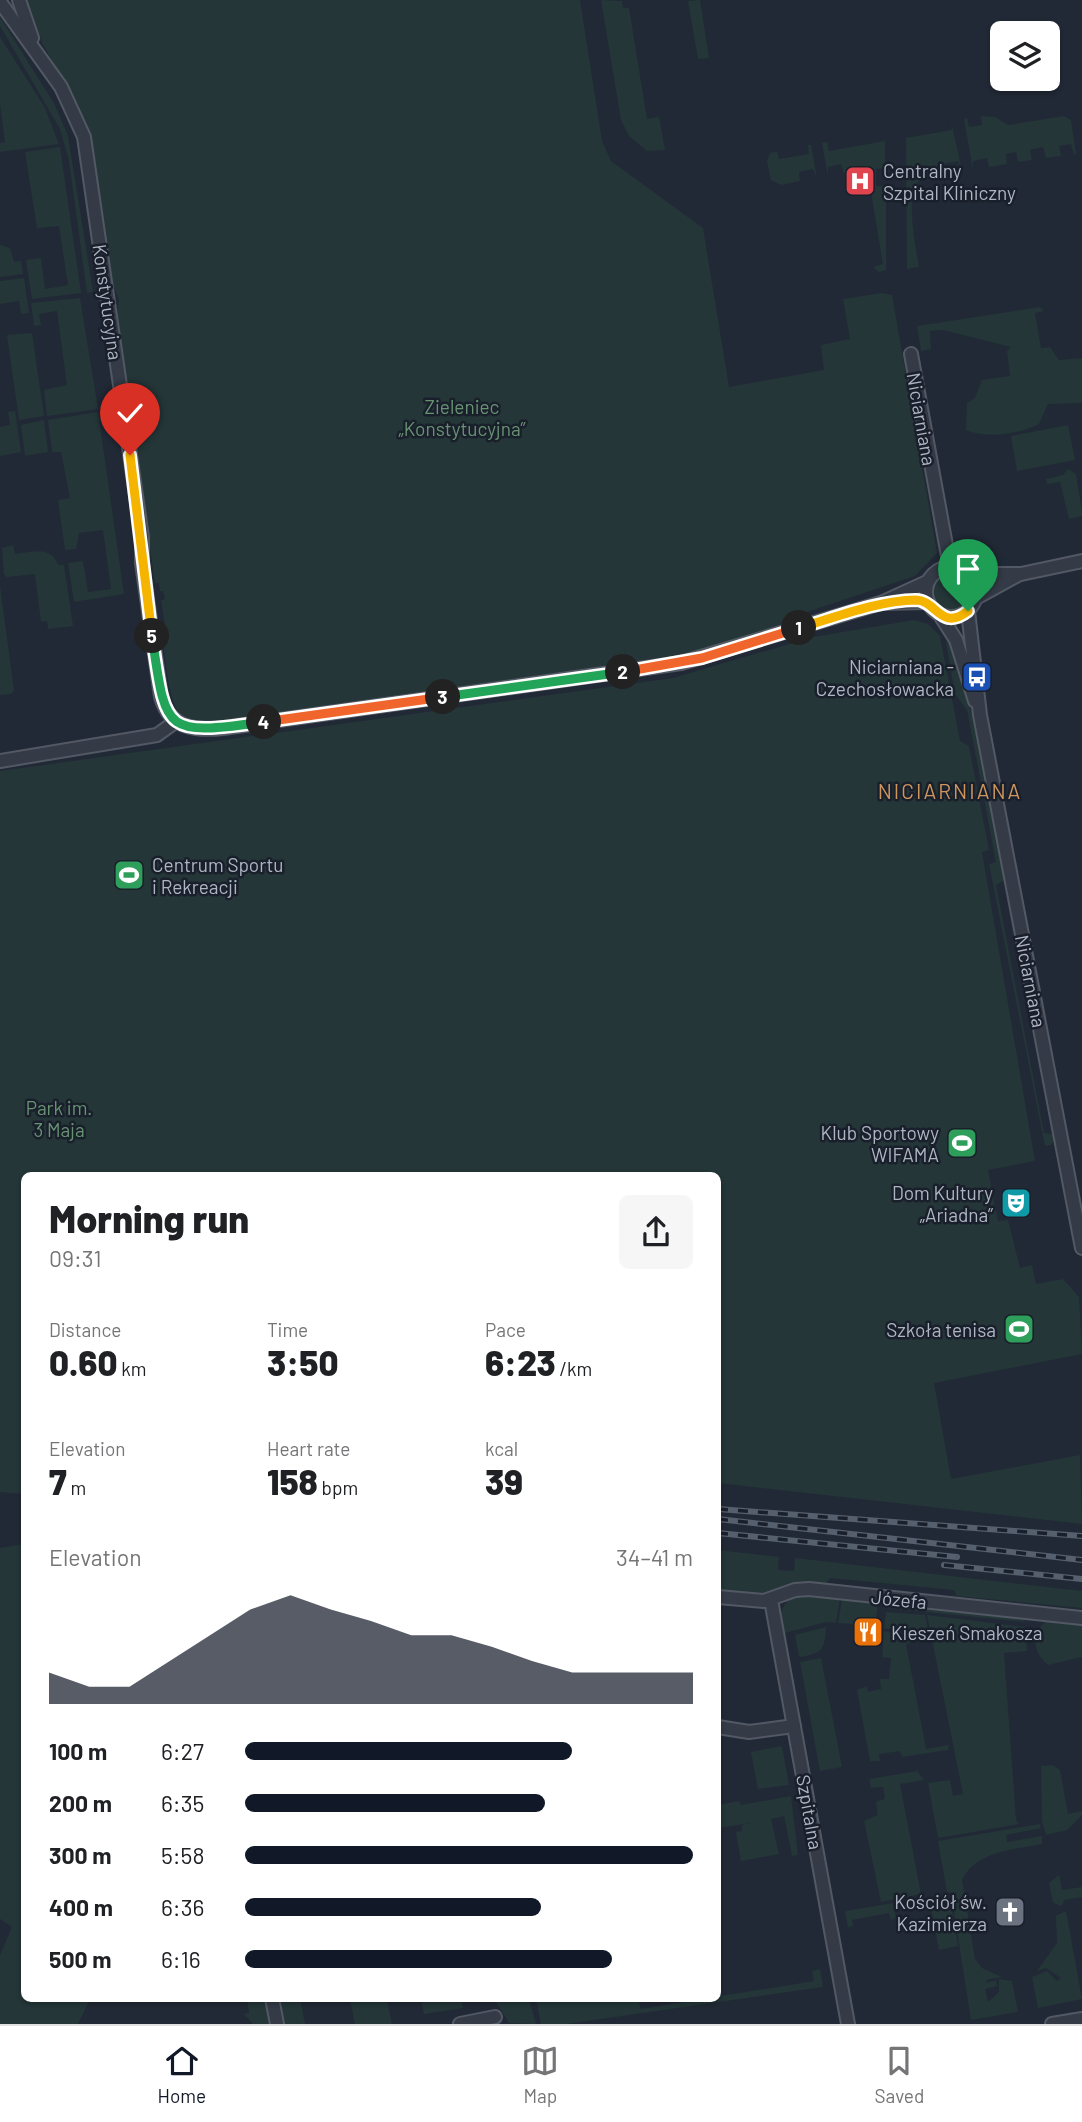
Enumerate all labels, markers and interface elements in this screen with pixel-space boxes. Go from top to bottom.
map controls [990,21,1060,91]
button: layers [990,21,1060,91]
place label: Centralny Szpital Kliniczny [883,159,1016,204]
hospital icon: Centralny Szpital Kliniczny [843,164,877,198]
street label: Konstytucyjna [88,242,128,362]
street label: Niciarniana [903,371,941,467]
pin [100,383,160,455]
icon: check [111,394,149,432]
park label: Zieleniec „Konstytucyjna” [399,395,526,440]
pin [938,539,998,611]
icon: arrive [949,550,987,588]
pin: 1 [782,610,816,646]
text: 1 [795,616,802,639]
pin: 5 [134,618,170,654]
text: 5 [146,624,157,647]
pin: 2 [606,654,640,690]
place label: Niciarniana - Czechosłowacka [816,655,954,700]
text: 2 [617,660,628,683]
bus stop icon: Niciarniana - Czechosłowacka [960,660,994,694]
pin: 3 [426,680,460,714]
text: 3 [437,685,448,708]
pin: 4 [246,704,282,740]
text: 4 [258,710,269,733]
district label: NICIARNIANA [878,778,1022,803]
place label: Centrum Sportu i Rekreacji [152,853,284,898]
sports icon: Centrum Sportu i Rekreacji [112,858,146,892]
street label: Niciarniana [1011,933,1051,1029]
park label: Park im. 3 Maja [26,1096,92,1141]
place label: Klub Sportowy WIFAMA [821,1121,939,1166]
sports icon: Klub Sportowy WIFAMA [945,1126,979,1160]
place label: Dom Kultury „Ariadna” [892,1181,994,1226]
theatre icon: Dom Kultury „Ariadna” [999,1186,1033,1220]
text: Morning run [49,1195,249,1241]
button: share [619,1195,693,1269]
text: 09:31 [49,1244,102,1272]
sports icon: Szkoła tenisa [1002,1312,1036,1346]
text: Distance [49,1318,121,1341]
text: Time [267,1318,308,1341]
text: Pace [485,1318,526,1341]
place label: Szkoła tenisa [886,1318,996,1341]
text: 0.60 [49,1341,117,1383]
text: 3:50 [267,1341,338,1383]
text: 6:23 [485,1341,556,1383]
text: km [117,1357,146,1380]
text: /km [556,1357,592,1380]
text: Elevation [49,1437,126,1460]
text: Heart rate [267,1437,350,1460]
text: kcal [485,1437,518,1460]
text: 7 [49,1460,67,1502]
text: 158 [267,1460,318,1502]
text: 39 [485,1460,523,1502]
text: m [67,1476,86,1499]
text: bpm [318,1476,358,1499]
text: Elevation [49,1543,142,1571]
text: 34–41 m [616,1543,693,1571]
street label: Józefa [870,1585,928,1613]
restaurant icon: Kieszeń Smakosza [851,1615,885,1649]
place label: Kieszeń Smakosza [891,1621,1043,1644]
text: 100 m [49,1737,107,1765]
text: 6:27 [161,1737,204,1765]
street label: Szpitalna [792,1773,828,1851]
text: 200 m [49,1789,112,1817]
text: 6:35 [161,1789,204,1817]
text: 300 m [49,1841,111,1869]
text: 5:58 [161,1841,204,1869]
place label: Kościół św. Kazimierza [894,1890,987,1935]
text: 400 m [49,1893,113,1921]
text: 6:36 [161,1893,204,1921]
church icon: Kościół św. Kazimierza [993,1895,1027,1929]
text: 500 m [49,1945,111,1973]
text: 6:16 [161,1945,201,1973]
tab: Home [158,2042,206,2107]
tab: Map [521,2042,559,2107]
tab: Saved [875,2042,924,2107]

